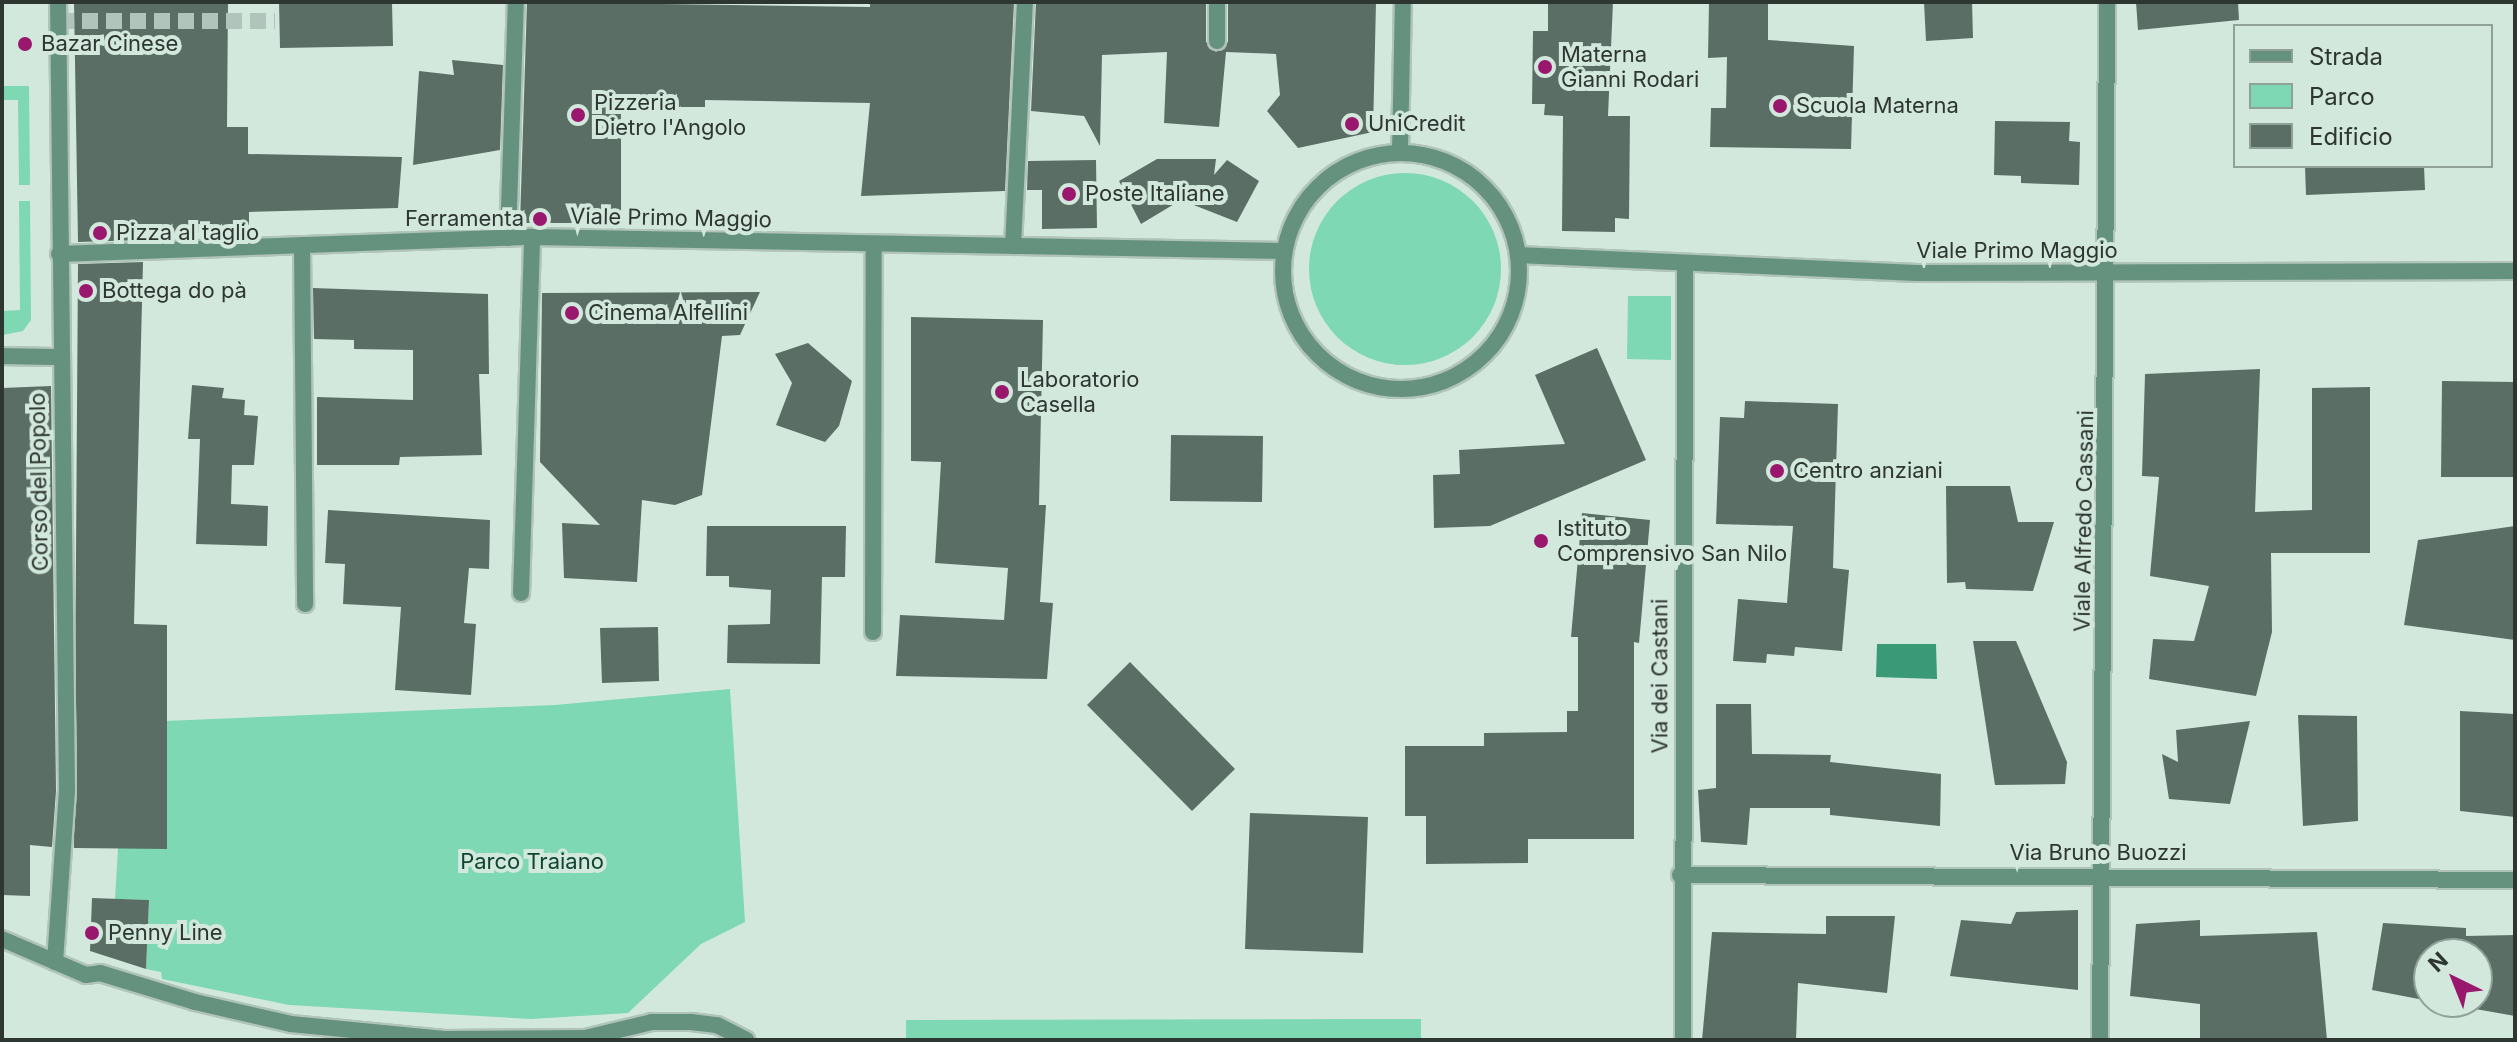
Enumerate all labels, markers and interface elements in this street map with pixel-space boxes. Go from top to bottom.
legend [2233,24,2493,168]
place label: Bazar Cinese [41,31,178,57]
marker: Bazar Cinese [16,35,34,53]
place label: Materna Gianni Rodari [1561,41,1699,92]
text: Strada [2309,42,2383,71]
marker: Materna Gianni Rodari [1536,58,1554,76]
text: Parco [2309,82,2375,111]
place label: Pizzeria Dietro l'Angolo [594,89,746,140]
place label: Scuola Materna [1796,93,1959,119]
marker: Scuola Materna [1771,97,1789,115]
marker: Pizzeria Dietro l'Angolo [569,106,587,124]
place label: UniCredit [1368,111,1466,137]
marker: UniCredit [1343,115,1361,133]
text: Edificio [2309,122,2393,151]
place label: Poste Italiane [1085,181,1224,207]
marker: Poste Italiane [1060,185,1078,203]
street label: Viale Primo Maggio [570,203,772,233]
place label: Ferramenta [405,206,524,232]
marker: Ferramenta [531,210,549,228]
place label: Pizza al taglio [116,220,259,246]
marker: Pizza al taglio [91,224,109,242]
street label: Viale Primo Maggio [1916,238,2118,264]
place label: Bottega do pà [102,278,247,304]
marker: Bottega do pà [77,282,95,300]
place label: Cinema Alfellini [588,300,748,326]
marker: Cinema Alfellini [563,304,581,322]
place label: Laboratorio Casella [1020,366,1139,418]
marker: Laboratorio Casella [991,381,1013,403]
street label: Corso del Popolo [24,392,54,572]
street label: Viale Alfredo Cassani [2069,410,2099,632]
place label: Centro anziani [1793,458,1943,484]
marker: Centro anziani [1768,462,1786,480]
place label: Istituto Comprensivo San Nilo [1557,515,1787,566]
marker: Istituto Comprensivo San Nilo [1532,532,1550,550]
street label: Via dei Castani [1647,599,1673,753]
street label: Via Bruno Buozzi [2009,840,2187,866]
park label: Parco Traiano [460,849,604,875]
place label: Penny Line [108,920,223,946]
marker: Penny Line [83,924,101,942]
north arrow [2413,938,2493,1018]
text: N [2423,947,2453,977]

